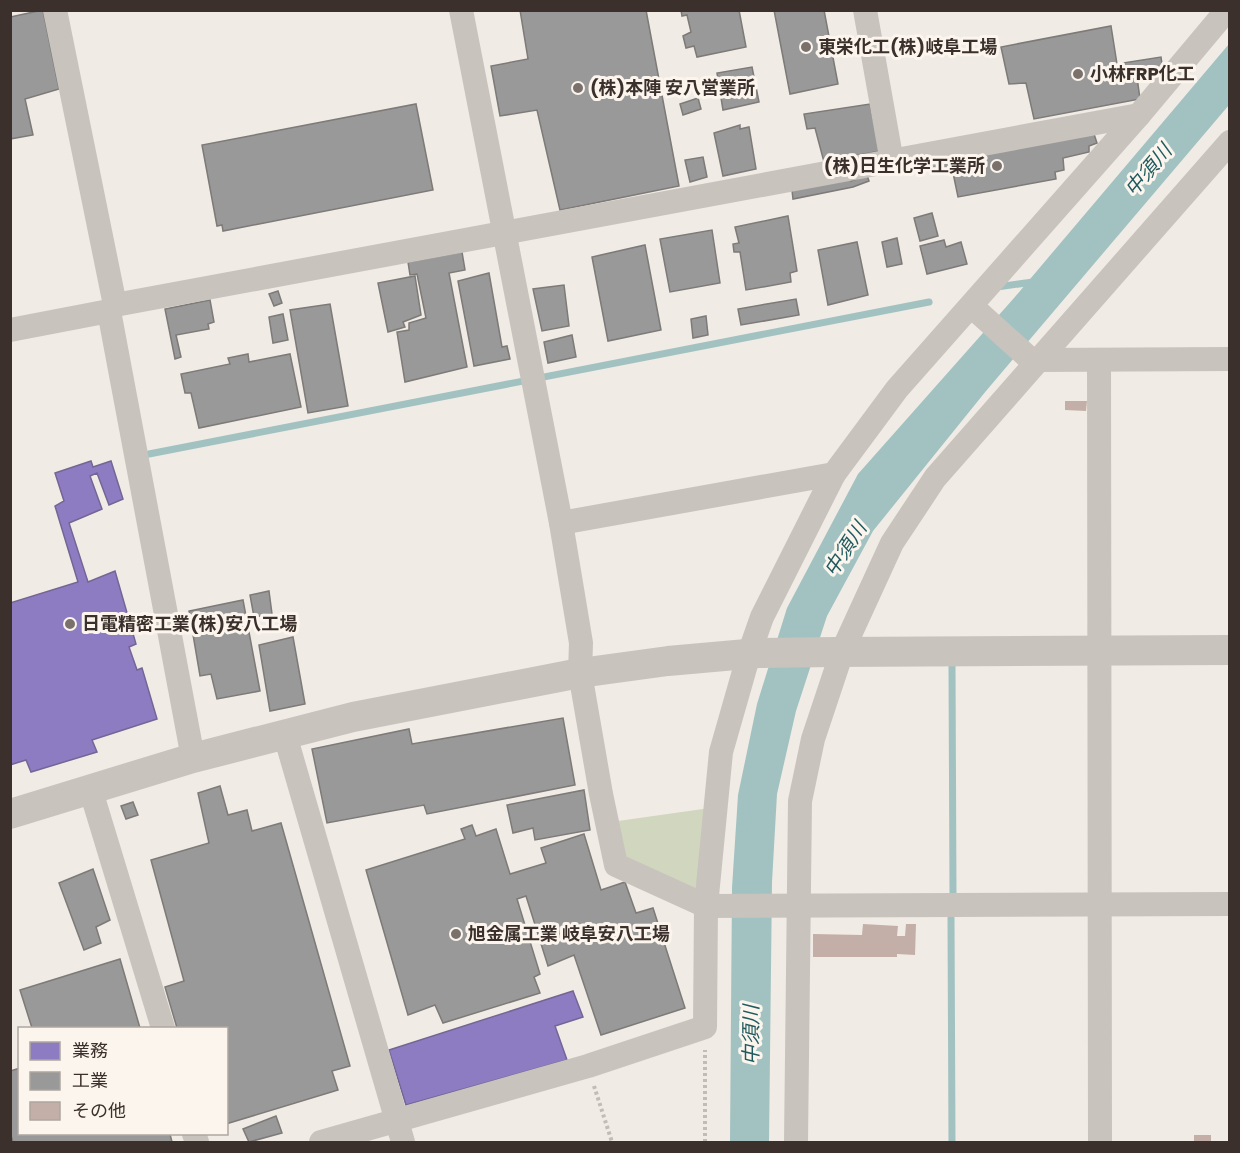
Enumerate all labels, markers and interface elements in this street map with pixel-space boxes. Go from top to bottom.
place label: 東栄化工(株)岐阜工場 [818,34,997,59]
marker: 東栄化工(株)岐阜工場 [799,40,813,54]
place label: 小林FRP化工 [1090,61,1195,86]
marker: 小林FRP化工 [1071,67,1085,81]
place label: (株)本陣 安八営業所 [590,75,755,100]
marker: (株)本陣 安八営業所 [571,81,585,95]
water label: 中須川 [1118,136,1179,202]
place label: (株)日生化学工業所 [824,153,985,178]
marker: (株)日生化学工業所 [990,159,1004,173]
water label: 中須川 [817,515,874,582]
place label: 日電精密工業(株)安八工場 [82,611,297,636]
marker: 日電精密工業(株)安八工場 [63,617,77,631]
place label: 旭金属工業 岐阜安八工場 [468,921,670,946]
marker: 旭金属工業 岐阜安八工場 [449,927,463,941]
water label: 中須川 [737,1003,765,1065]
legend [18,1027,228,1135]
text: 業務 [72,1038,108,1063]
text: 工業 [72,1068,108,1093]
text: その他 [72,1098,126,1123]

